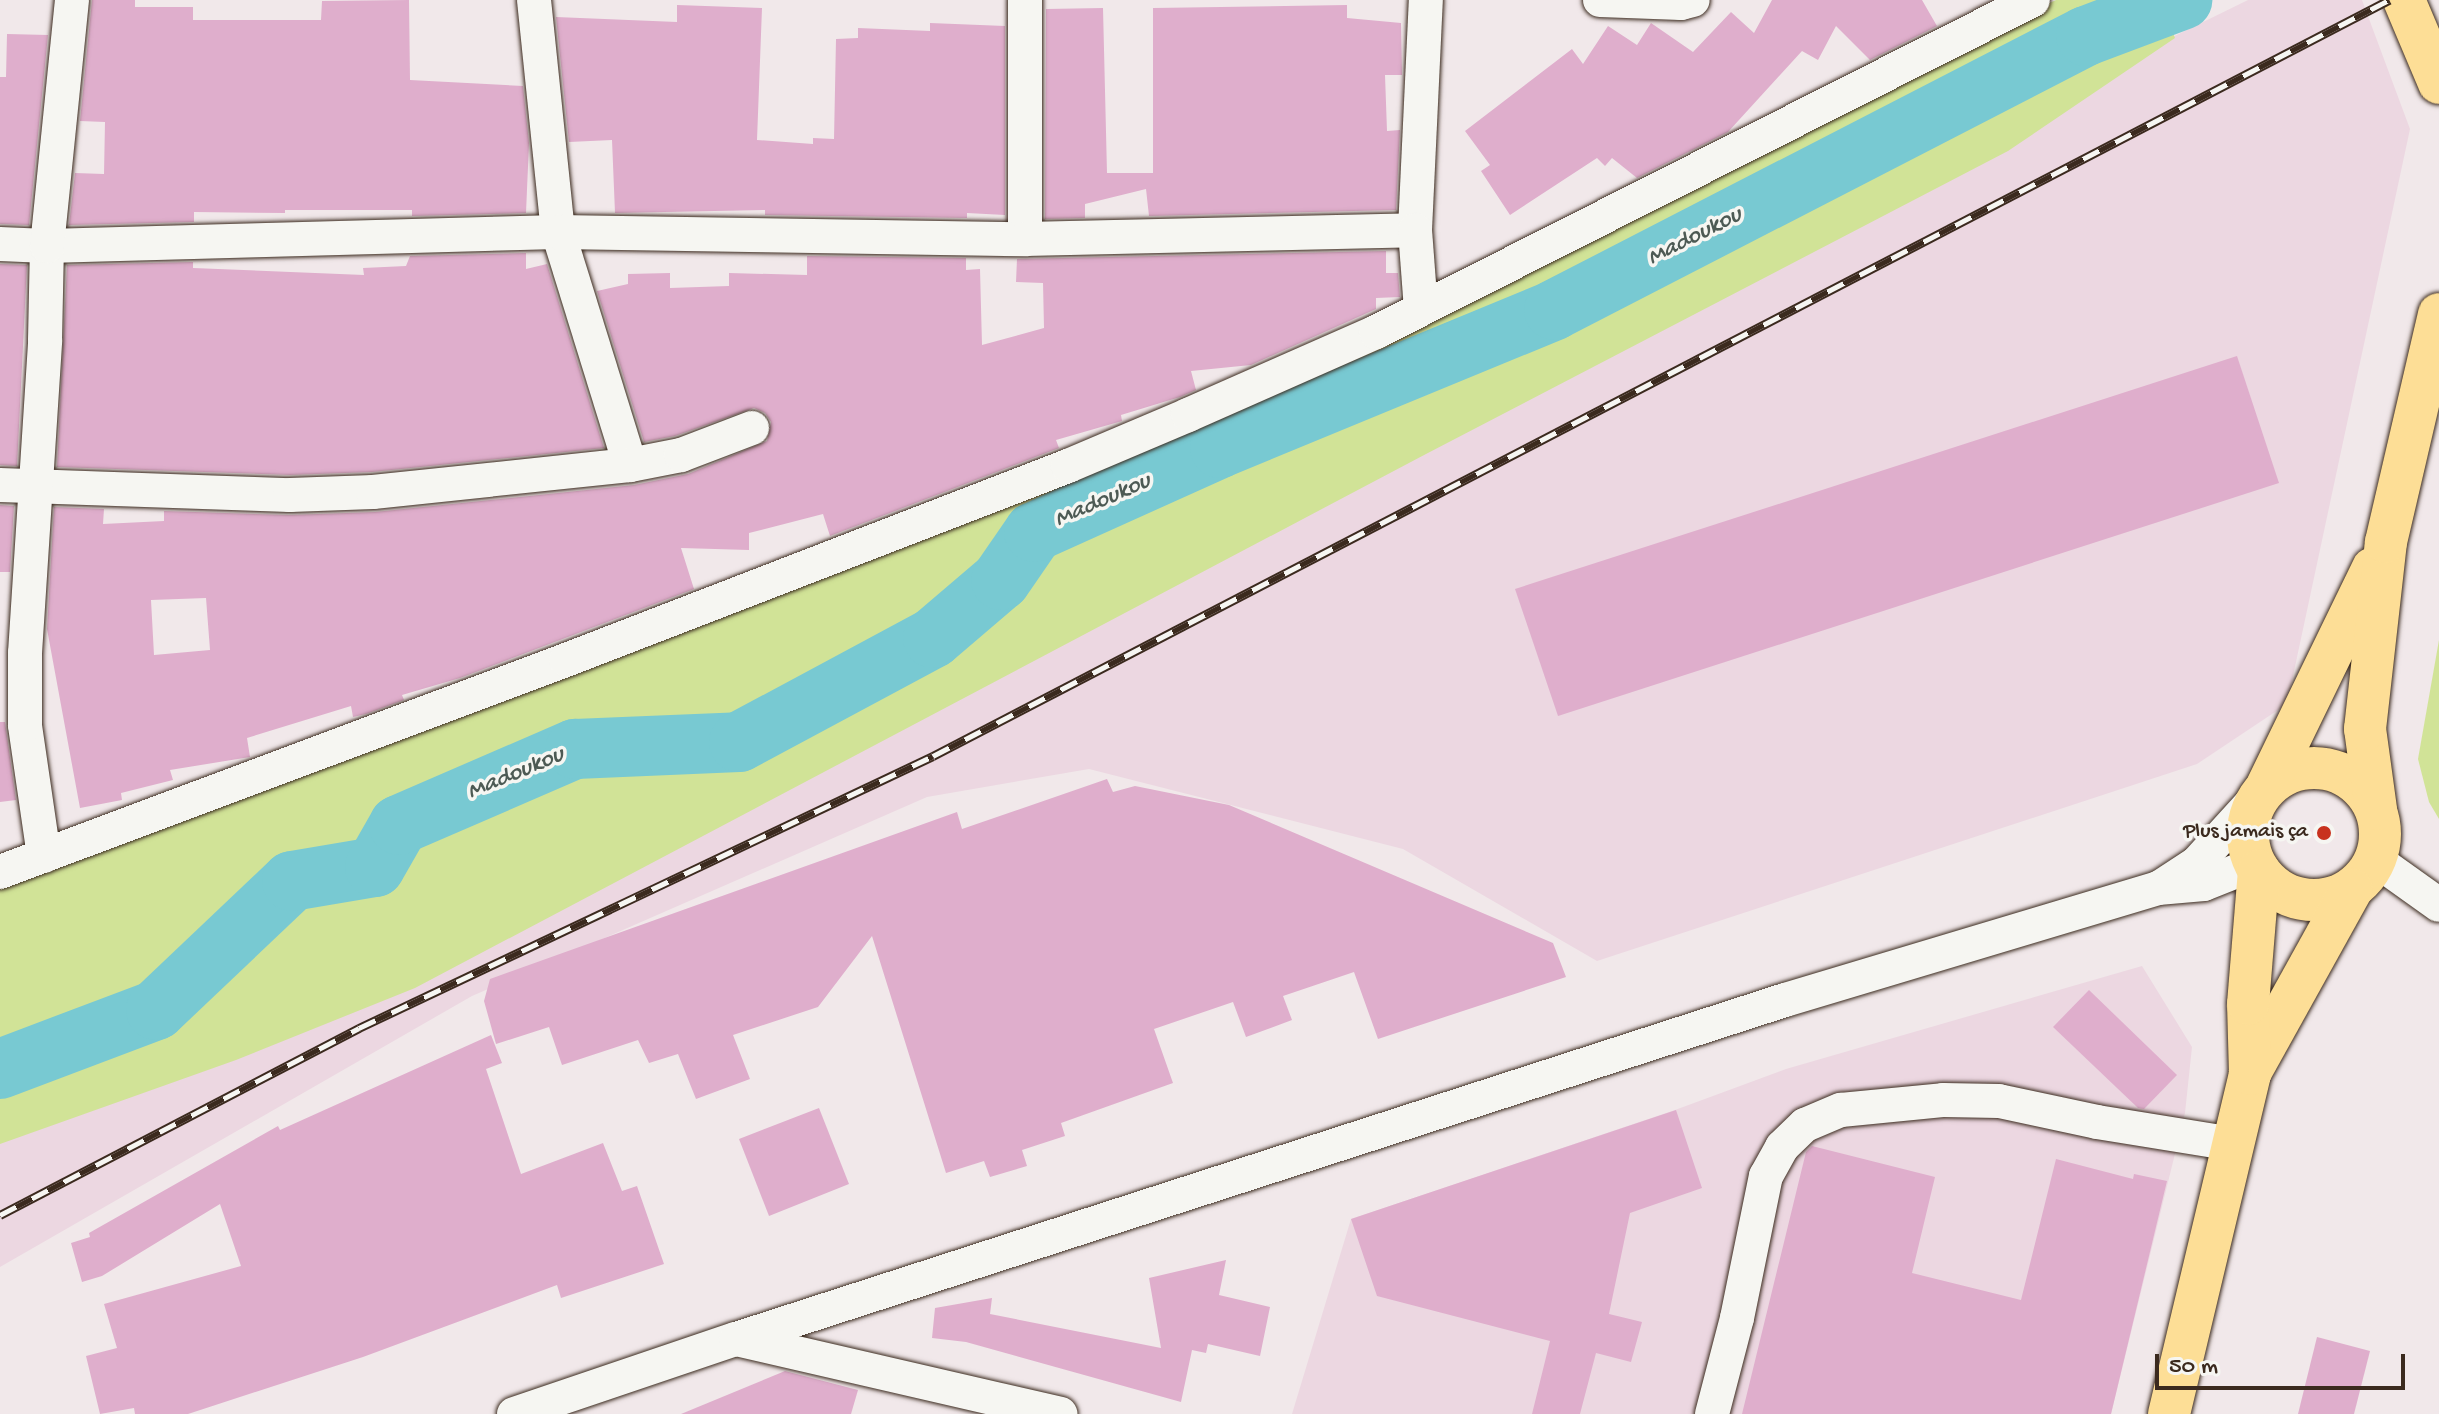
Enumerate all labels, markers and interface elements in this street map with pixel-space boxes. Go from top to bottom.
water label: Madoukou [1643,201,1747,273]
water label: Madoukou [1050,467,1156,535]
water label: Madoukou [463,741,569,807]
place label: Plus jamais ça [2183,820,2308,846]
marker: Plus jamais ça [2315,824,2333,842]
scale bar [2159,1338,2409,1388]
text: 50 m [2169,1353,2218,1382]

